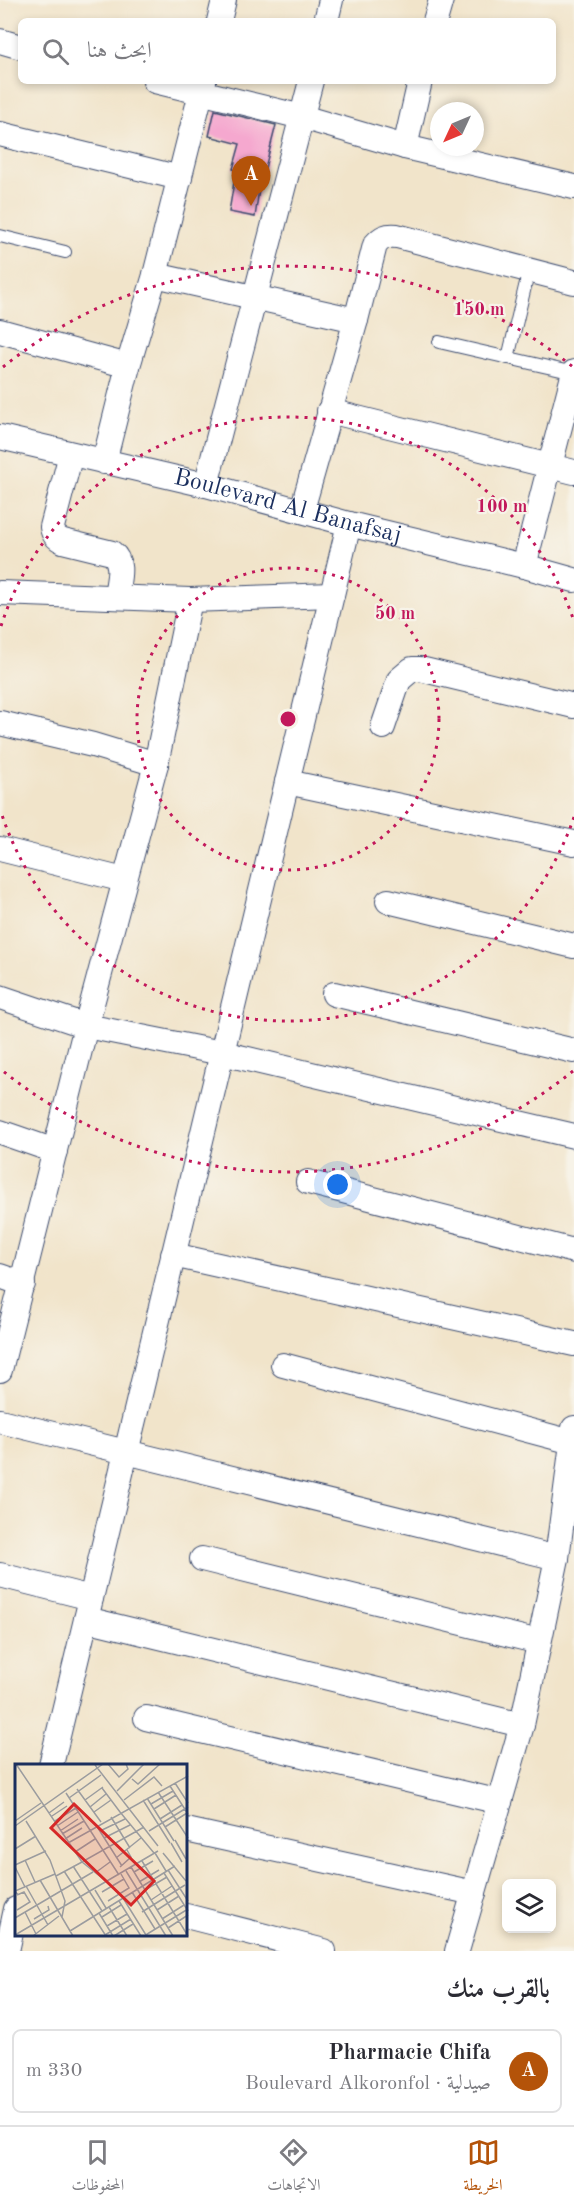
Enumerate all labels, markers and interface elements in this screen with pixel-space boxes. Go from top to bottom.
search box [18,18,556,84]
icon: search [39,35,72,68]
text: ابحث هنا [87,40,152,62]
north arrow [430,102,484,156]
pin: A [232,156,270,206]
text: 150 m [454,301,504,319]
street label: Boulevard Al Banafsaj [171,466,404,548]
text: 100 m [477,498,527,516]
text: 50 m [375,605,415,623]
centre of rings [278,709,298,729]
your location [323,1170,352,1199]
inset map [15,1764,188,1936]
map controls [502,1879,556,1933]
button: layers [502,1879,556,1933]
text: بالقرب منك [447,1977,550,2003]
text: Pharmacie Chifa [328,2042,491,2064]
text: 330 m [26,2061,82,2081]
text: A [521,2061,536,2081]
text: صيدلية · Boulevard Alkoronfol [245,2074,491,2094]
tab: المحفوظات [72,2136,124,2200]
tab: الاتجاهات [267,2136,321,2200]
tab: الخريطة [464,2136,503,2200]

